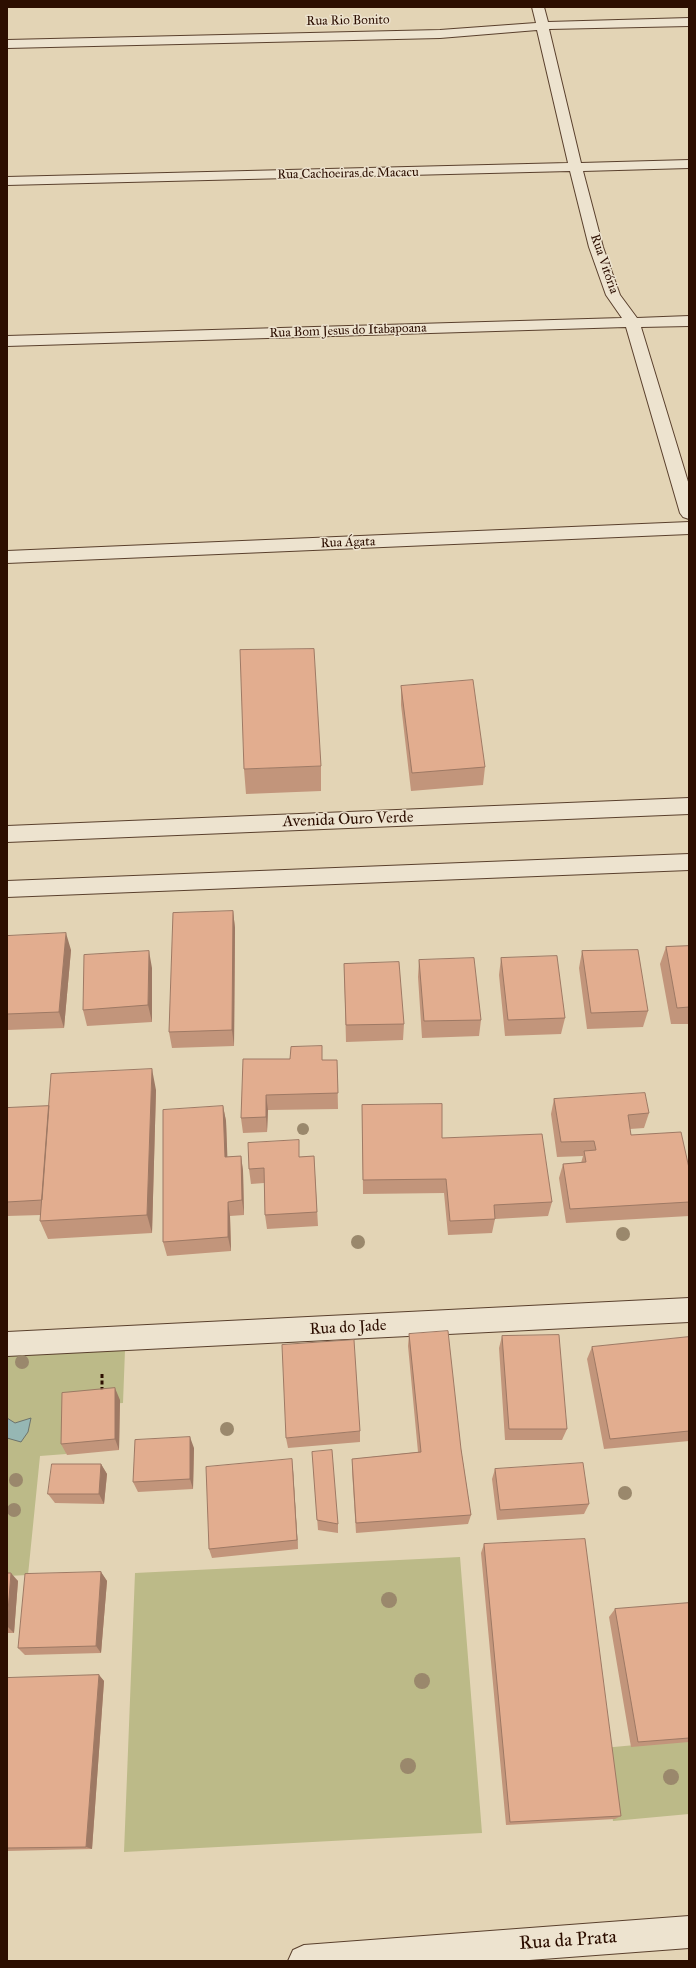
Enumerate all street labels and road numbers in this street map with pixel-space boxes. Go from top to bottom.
street label: Rua Rio Bonito [306,12,390,30]
street label: Rua Cachoeiras de Macacu [277,165,419,183]
street label: Rua Vitória [587,232,621,296]
street label: Rua Bom Jesus do Itabapoana [269,320,427,342]
street label: Rua Ágata [320,534,376,552]
street label: Avenida Ouro Verde [282,808,414,832]
street label: Rua do Jade [309,1316,387,1340]
street label: Rua da Prata [518,1926,618,1956]

